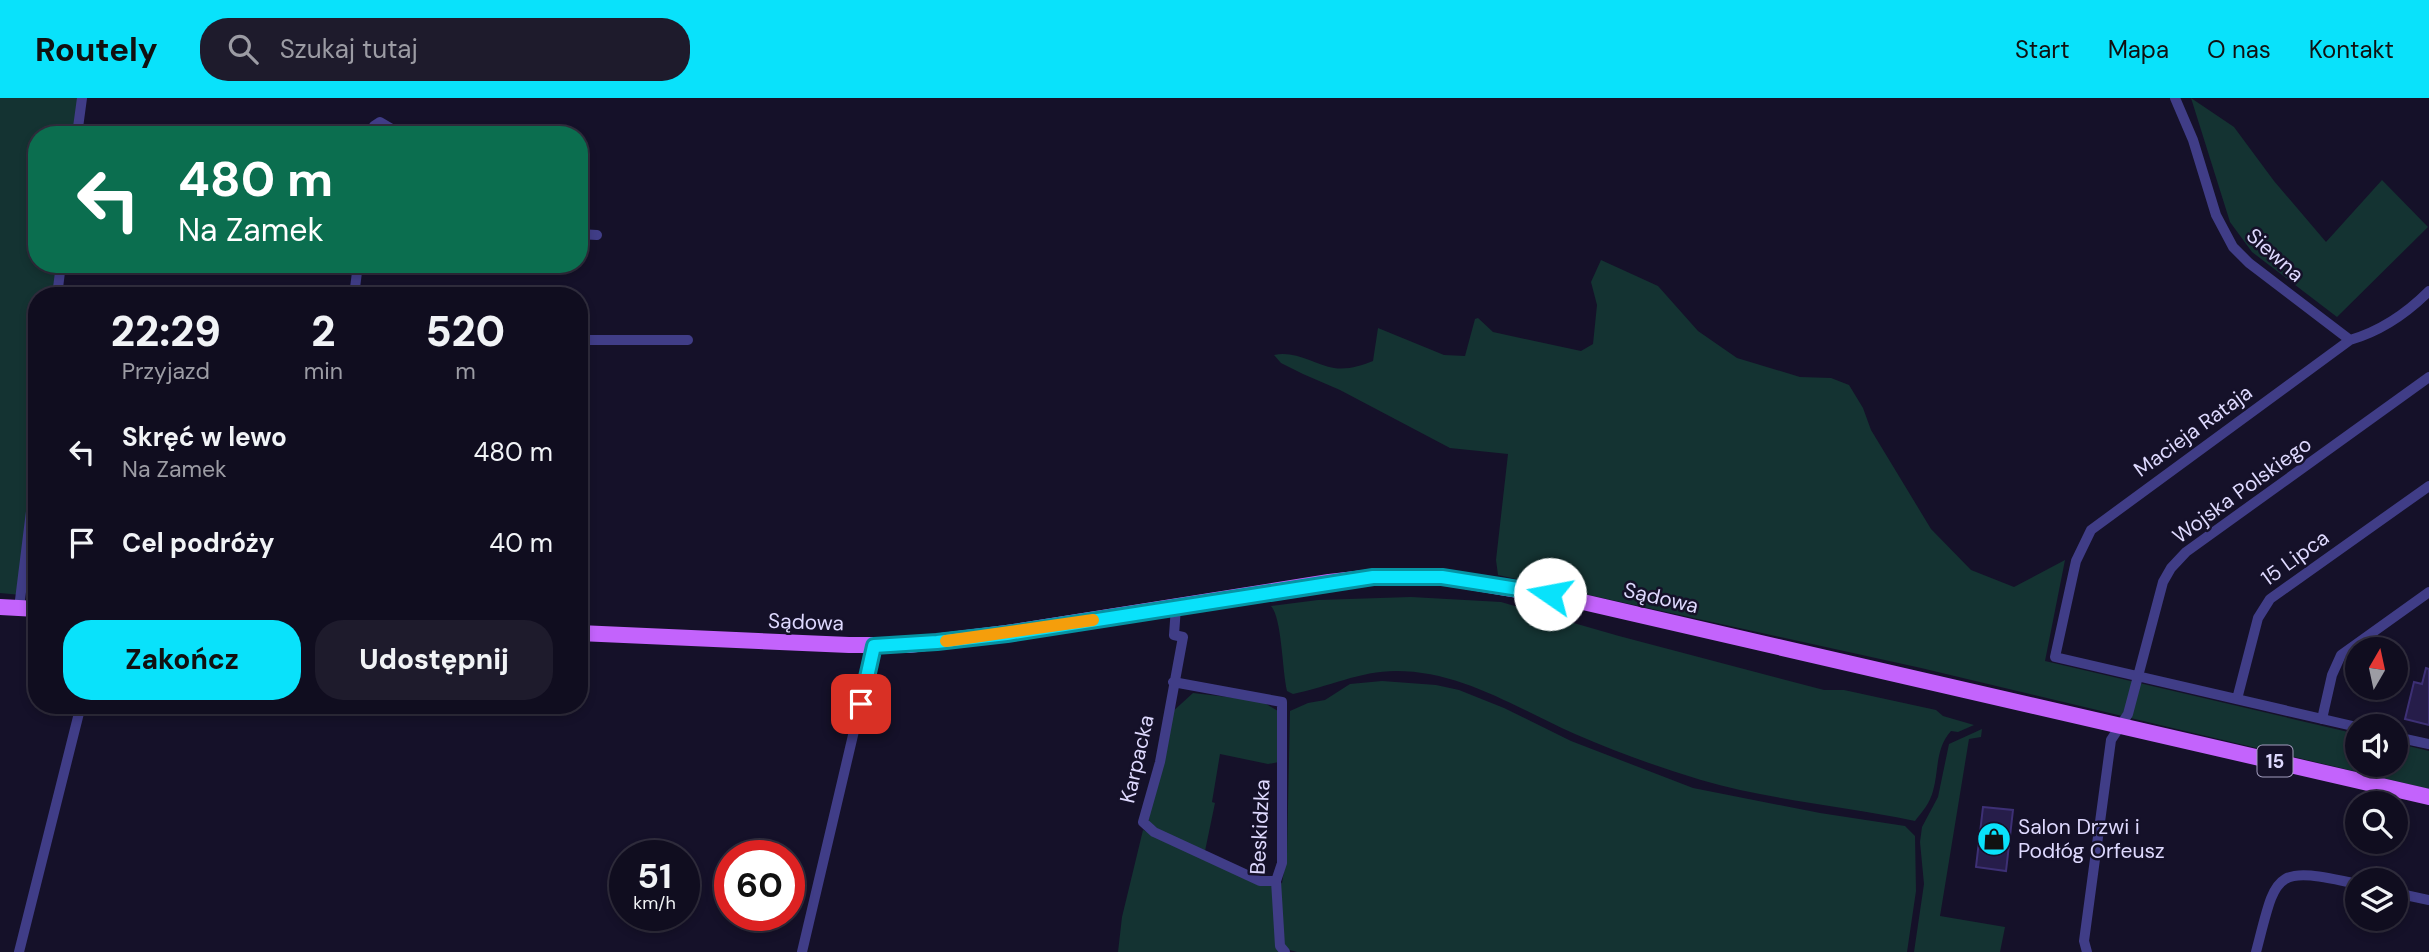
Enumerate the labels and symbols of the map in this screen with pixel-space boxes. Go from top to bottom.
street label: Siewna [2240,222,2310,288]
street label: Macieja Rataja [2128,379,2258,483]
street label: Wojska Polskiego [2167,430,2317,550]
street label: 15 Lipca [2255,524,2335,592]
position arrow [1513,557,1587,631]
street label: Sądowa [1621,576,1701,620]
street label: Sądowa [768,607,844,637]
north arrow [2345,637,2408,700]
pin [831,674,891,734]
street label: Karpacka [1113,712,1161,806]
road number: 15 [2258,746,2292,776]
street label: Beskidzka [1244,779,1276,875]
place label: Salon Drzwi i Podłóg Orfeusz [2018,813,2165,865]
shop icon: Salon Drzwi i Podłóg Orfeusz [1975,820,2013,858]
speed limit sign: 60 [714,840,805,931]

